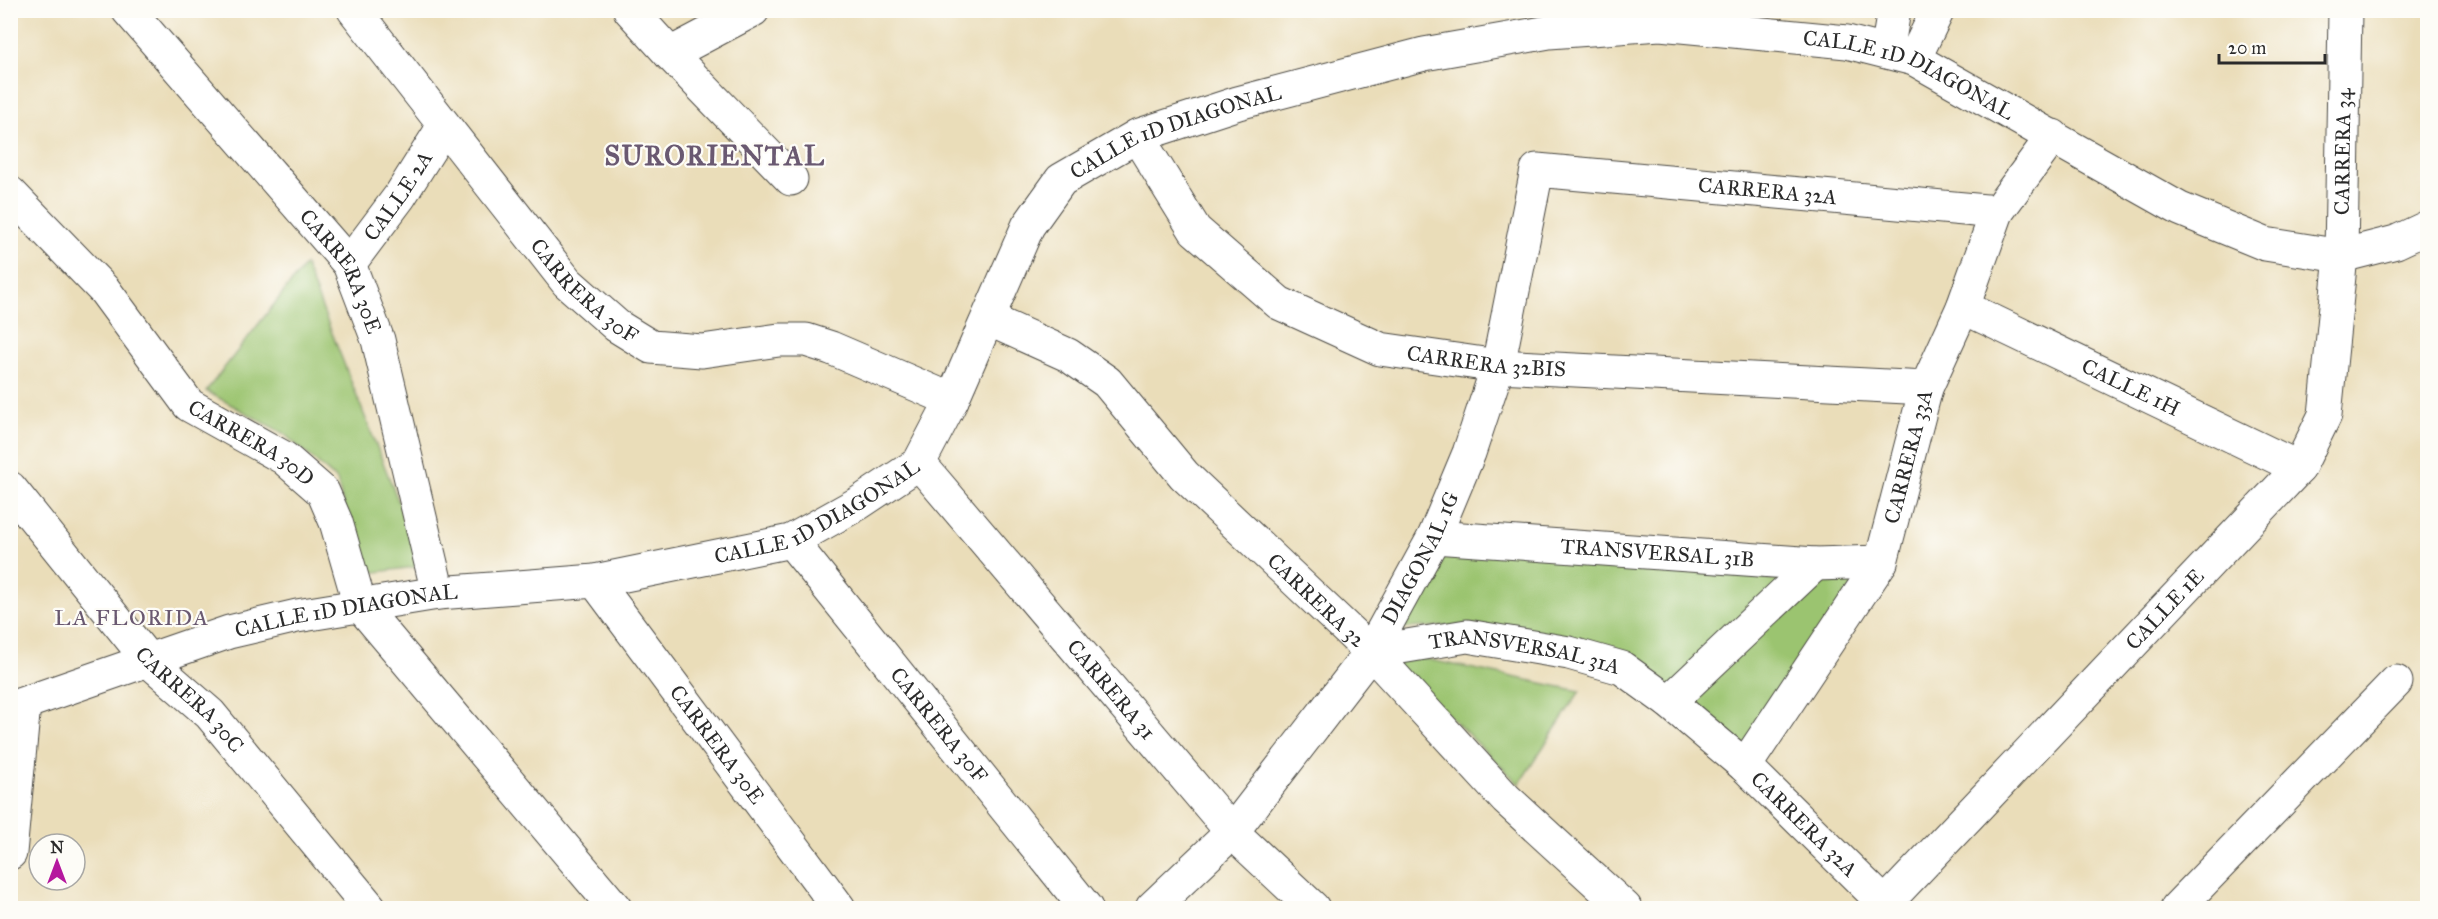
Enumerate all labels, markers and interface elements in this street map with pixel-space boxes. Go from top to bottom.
street label: CALLE 1D DIAGONAL [1802,25,2019,126]
scale bar [2219,27,2326,65]
text: 20 m [2228,37,2266,59]
street label: CALLE 1D DIAGONAL [1065,79,1285,185]
street label: CARRERA 34 [2329,87,2357,215]
district label: SURORIENTAL [604,139,826,172]
street label: CALLE 2A [358,146,438,246]
street label: CARRERA 32A [1697,172,1838,210]
street label: CARRERA 30E [294,204,387,337]
street label: CARRERA 30F [525,233,643,349]
street label: CARRERA 32BIS [1405,340,1567,382]
street label: CALLE 1H [2078,353,2184,422]
street label: CARRERA 33A [1878,387,1938,526]
street label: CARRERA 30D [184,394,320,491]
street label: CALLE 1D DIAGONAL [712,453,925,569]
street label: DIAGONAL 1G [1376,488,1464,629]
street label: TRANSVERSAL 31B [1560,533,1755,573]
street label: CARRERA 32 [1262,548,1371,653]
street label: CALLE 1E [2120,563,2209,655]
street label: CALLE 1D DIAGONAL [232,579,459,643]
district label: LA FLORIDA [54,604,210,631]
street label: TRANSVERSAL 31A [1427,622,1623,680]
street label: CARRERA 31 [1061,634,1161,745]
street label: CARRERA 30C [130,641,249,758]
street label: CARRERA 30F [885,662,993,788]
street label: CARRERA 30E [664,680,770,809]
street label: CARRERA 32A [1745,766,1863,882]
north arrow [27,832,87,892]
text: N [50,838,64,857]

